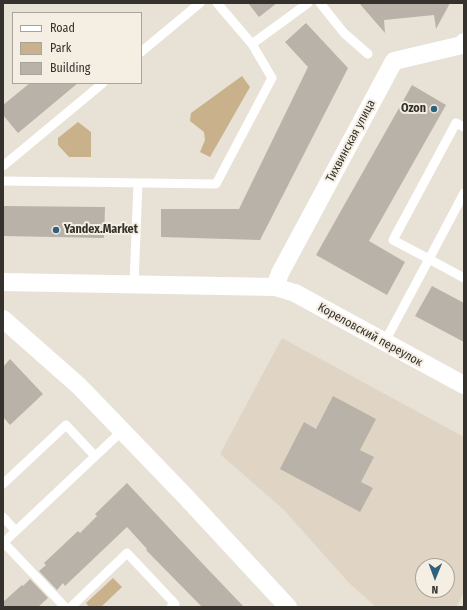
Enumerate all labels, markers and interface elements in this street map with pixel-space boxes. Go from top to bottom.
legend [12,12,142,84]
text: Road [50,21,75,35]
text: Park [50,41,71,55]
text: Building [50,61,90,75]
street label: Тихвинская улица [323,97,379,185]
place label: Ozon [401,102,426,116]
marker: Ozon [429,104,439,114]
place label: Yandex.Market [64,223,138,237]
marker: Yandex.Market [51,225,61,235]
street label: Кореловский переулок [315,300,425,370]
north arrow [415,558,455,598]
text: N [431,583,438,596]

